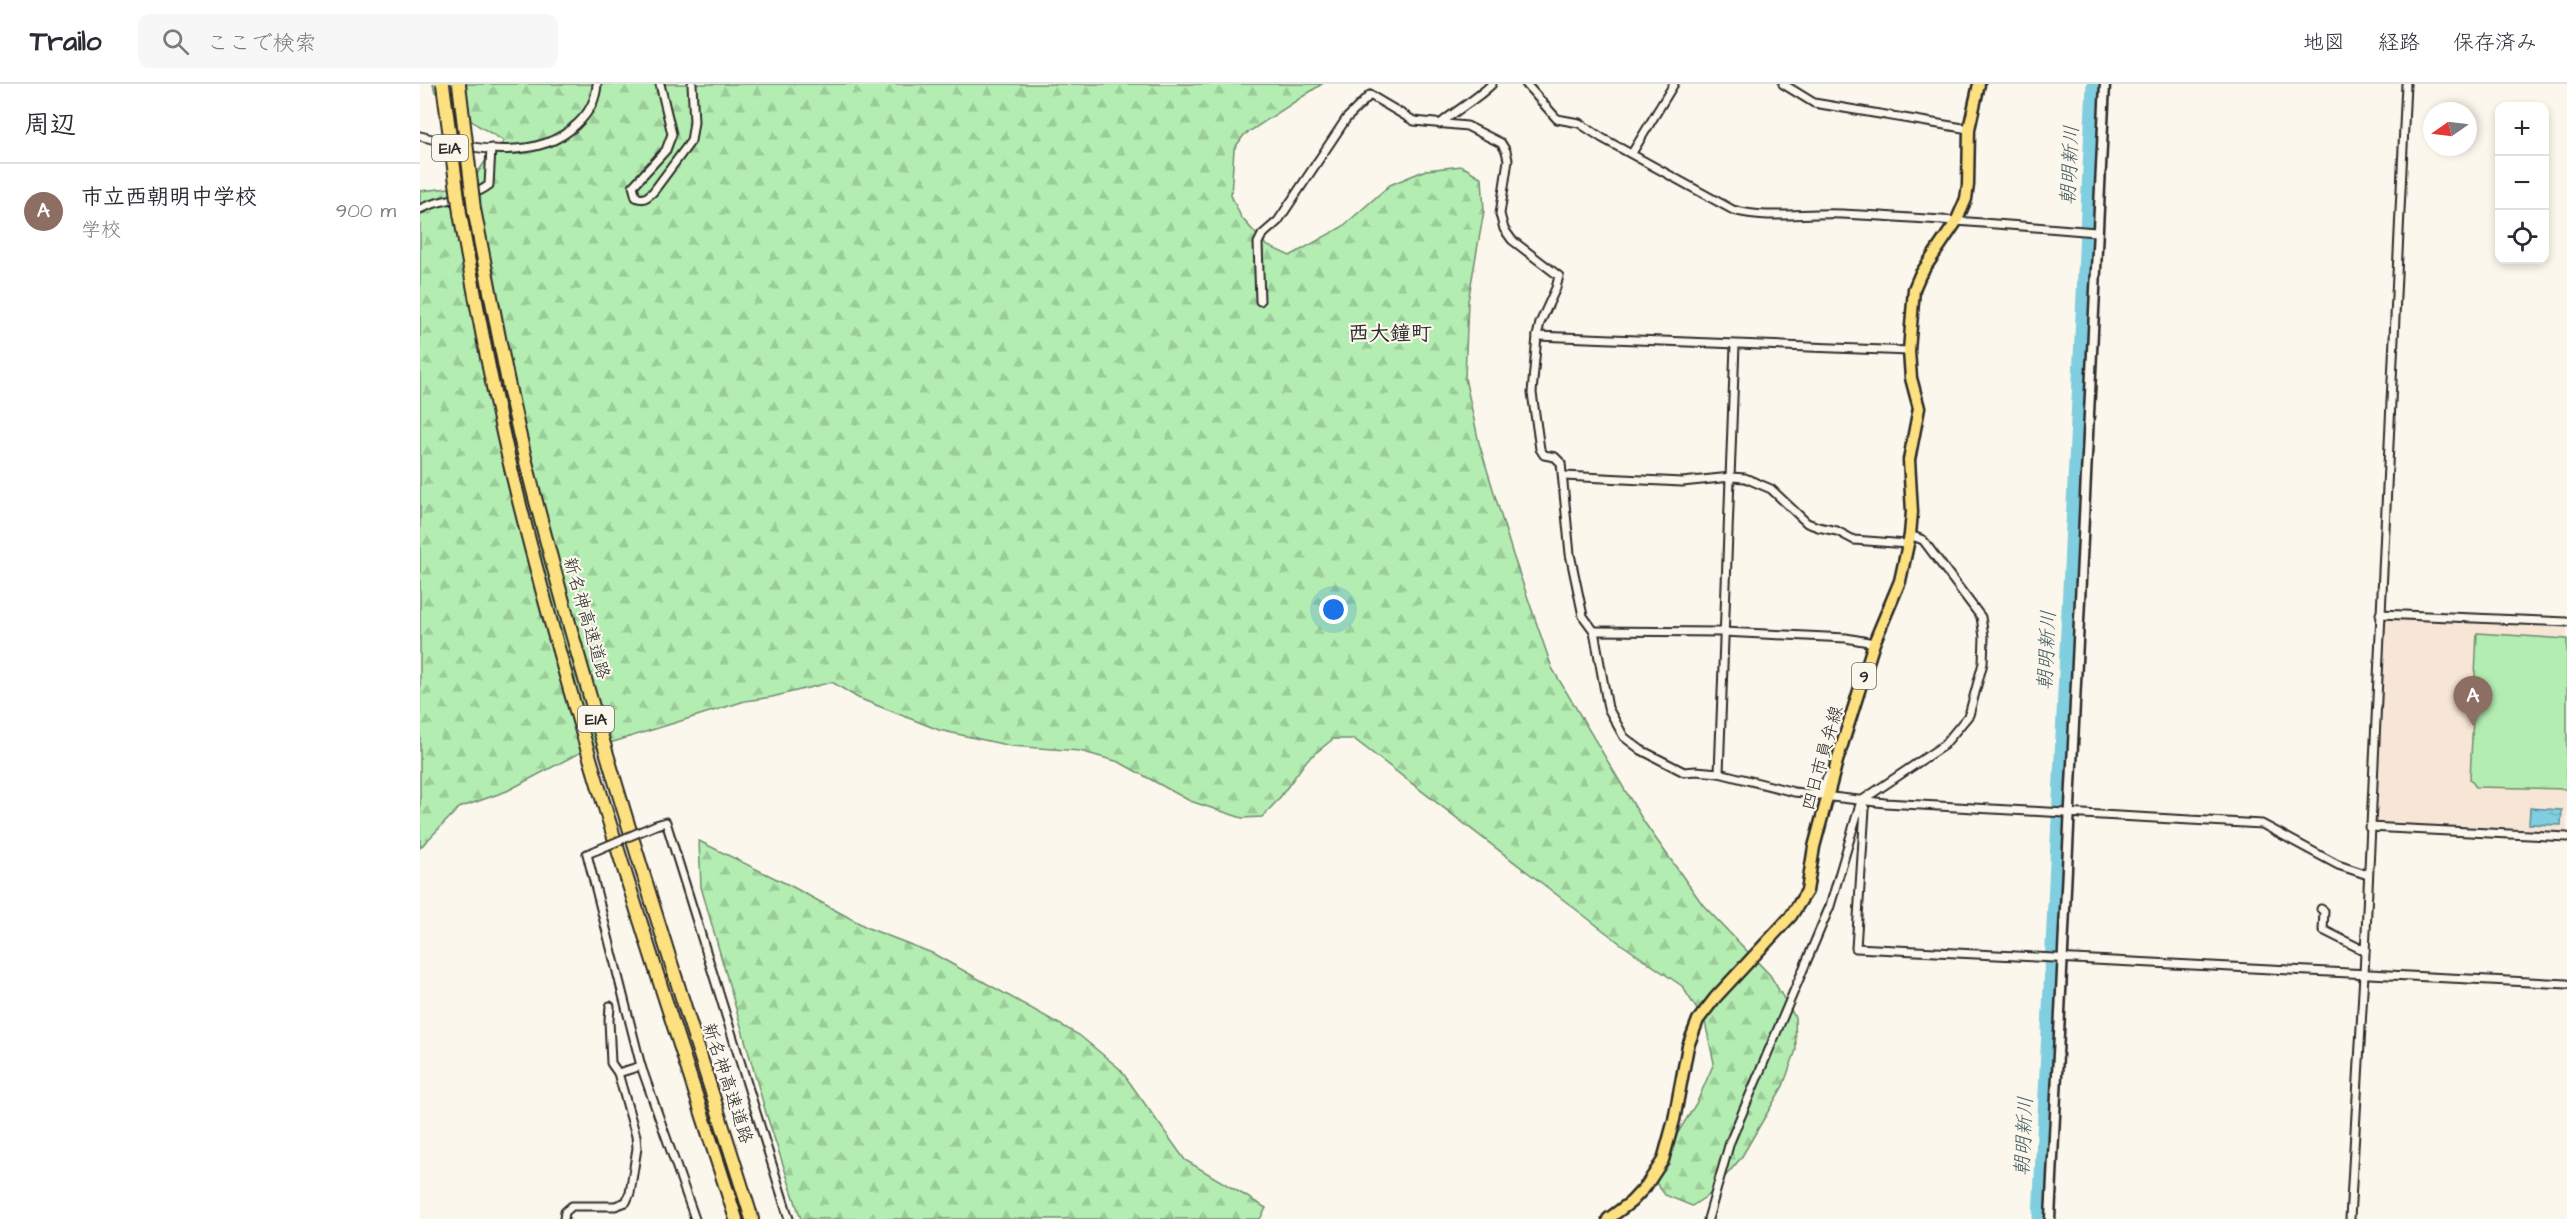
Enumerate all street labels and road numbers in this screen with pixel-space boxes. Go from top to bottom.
road number: E1A [432,135,468,161]
street label: 新名神高速道路 [557,554,616,682]
road number: 9 [1852,663,1876,689]
street label: 四日市員弁線 [1796,703,1849,813]
road number: E1A [578,706,614,732]
street label: 新名神高速道路 [696,1019,759,1147]

